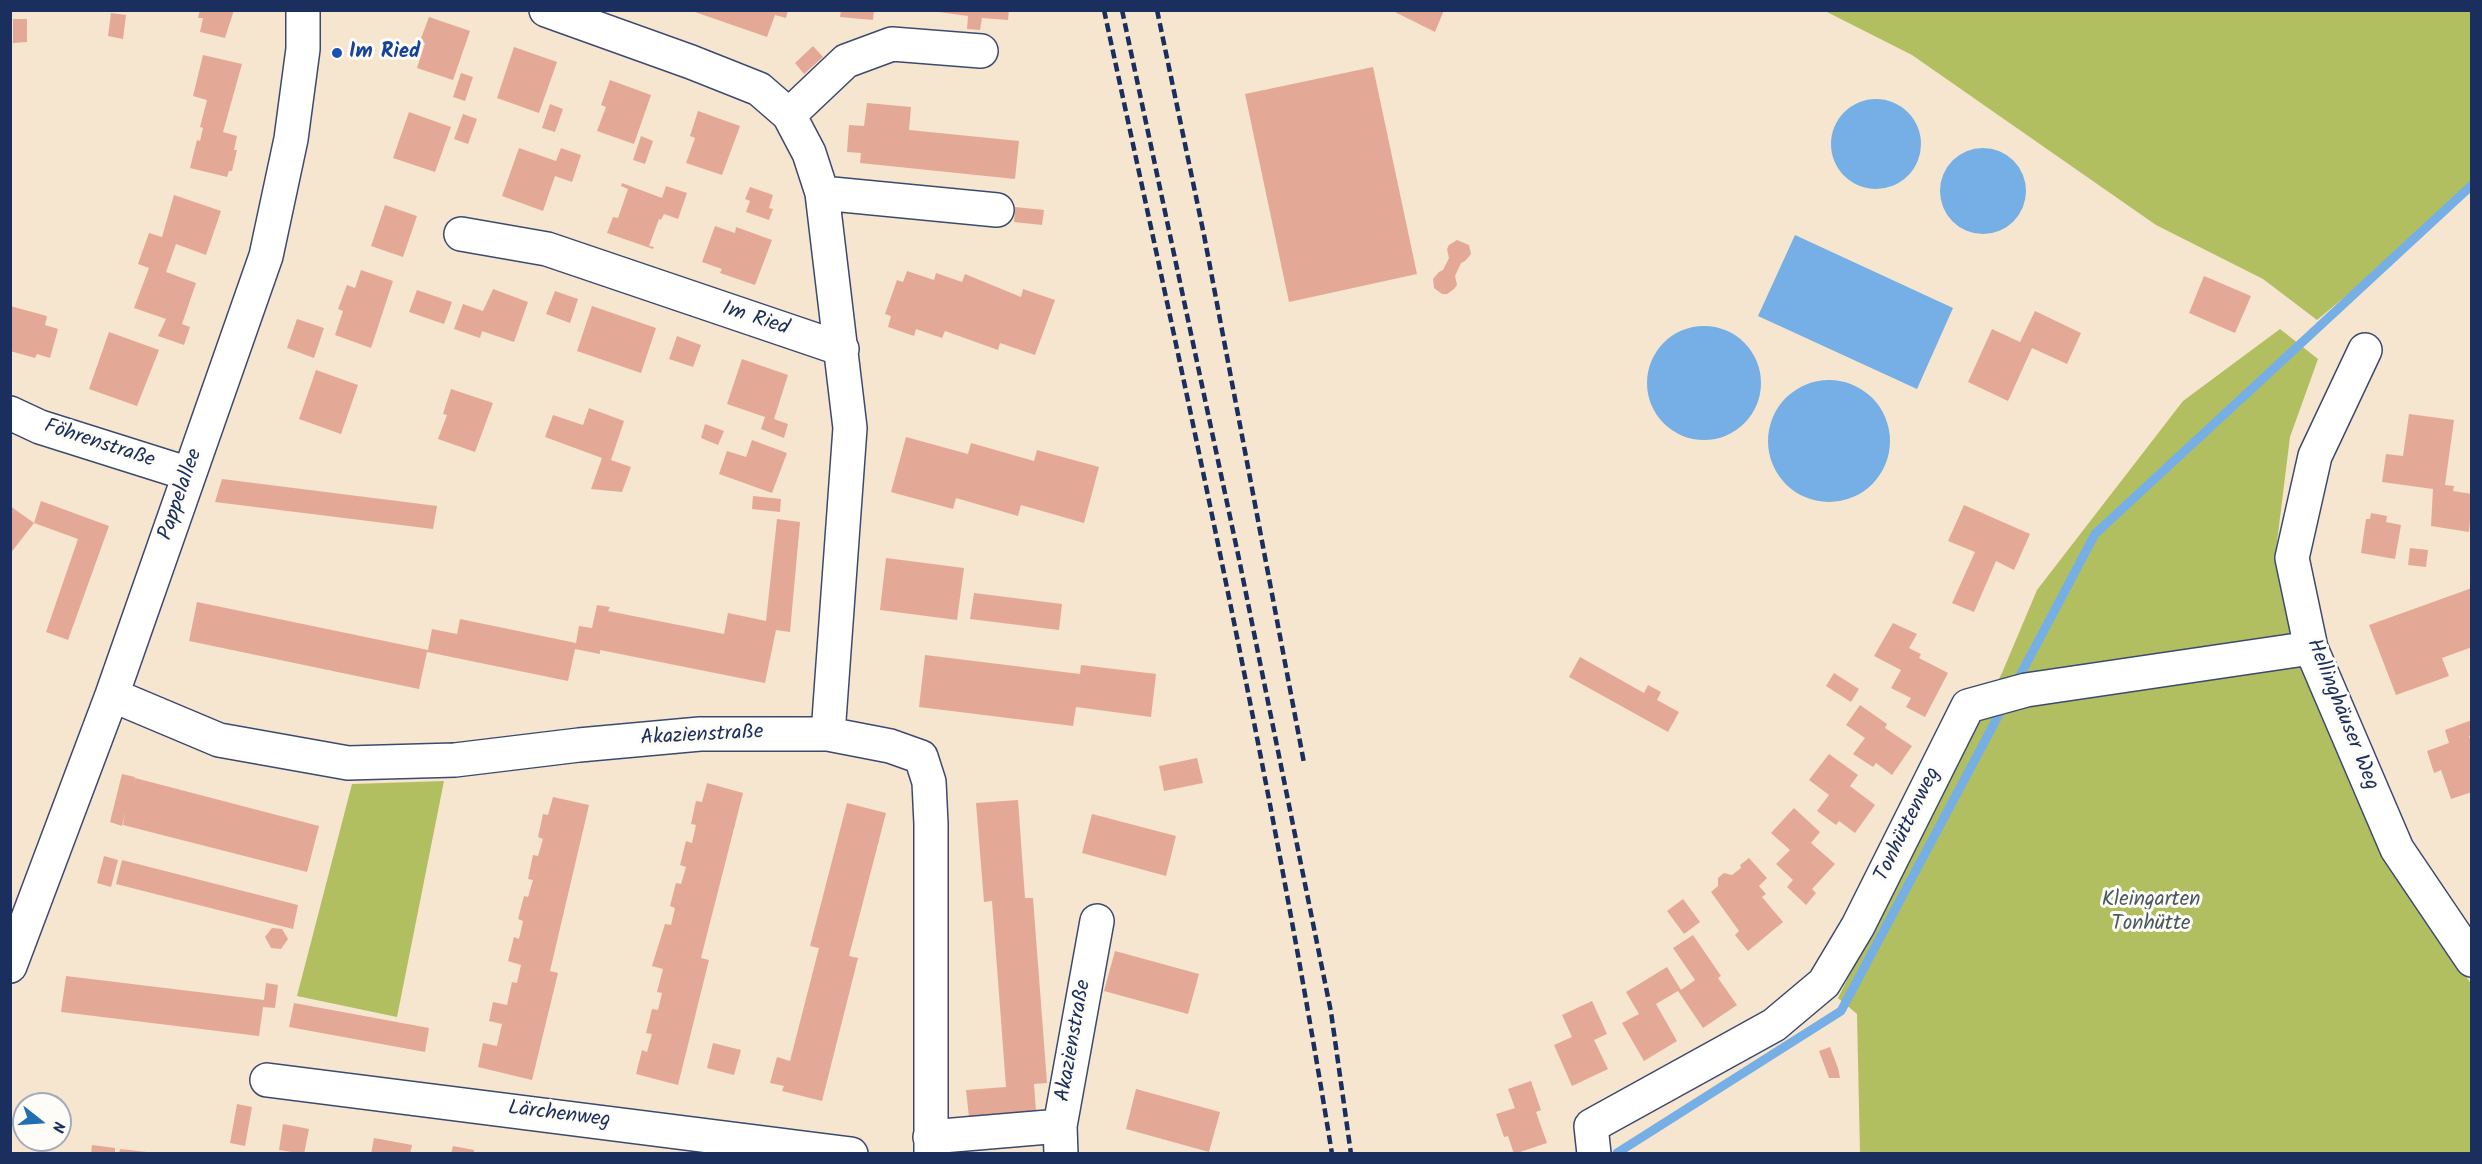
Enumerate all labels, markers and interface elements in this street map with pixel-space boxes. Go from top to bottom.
place label: Im Ried [349,40,420,66]
marker: Im Ried [330,46,344,60]
street label: Im Ried [718,297,792,343]
street label: Föhrenstraße [40,415,158,475]
street label: Pappelallee [155,446,209,544]
street label: Hellinghäuser Weg [2299,636,2383,794]
street label: Akazienstraße [640,721,764,753]
street label: Tonhüttenweg [1871,764,1947,886]
park label: Kleingarten Tonhütte [2102,888,2200,938]
street label: Akazienstraße [1052,978,1098,1104]
north arrow [12,1092,72,1152]
street label: Lärchenweg [506,1097,612,1135]
text: N [44,1118,71,1135]

